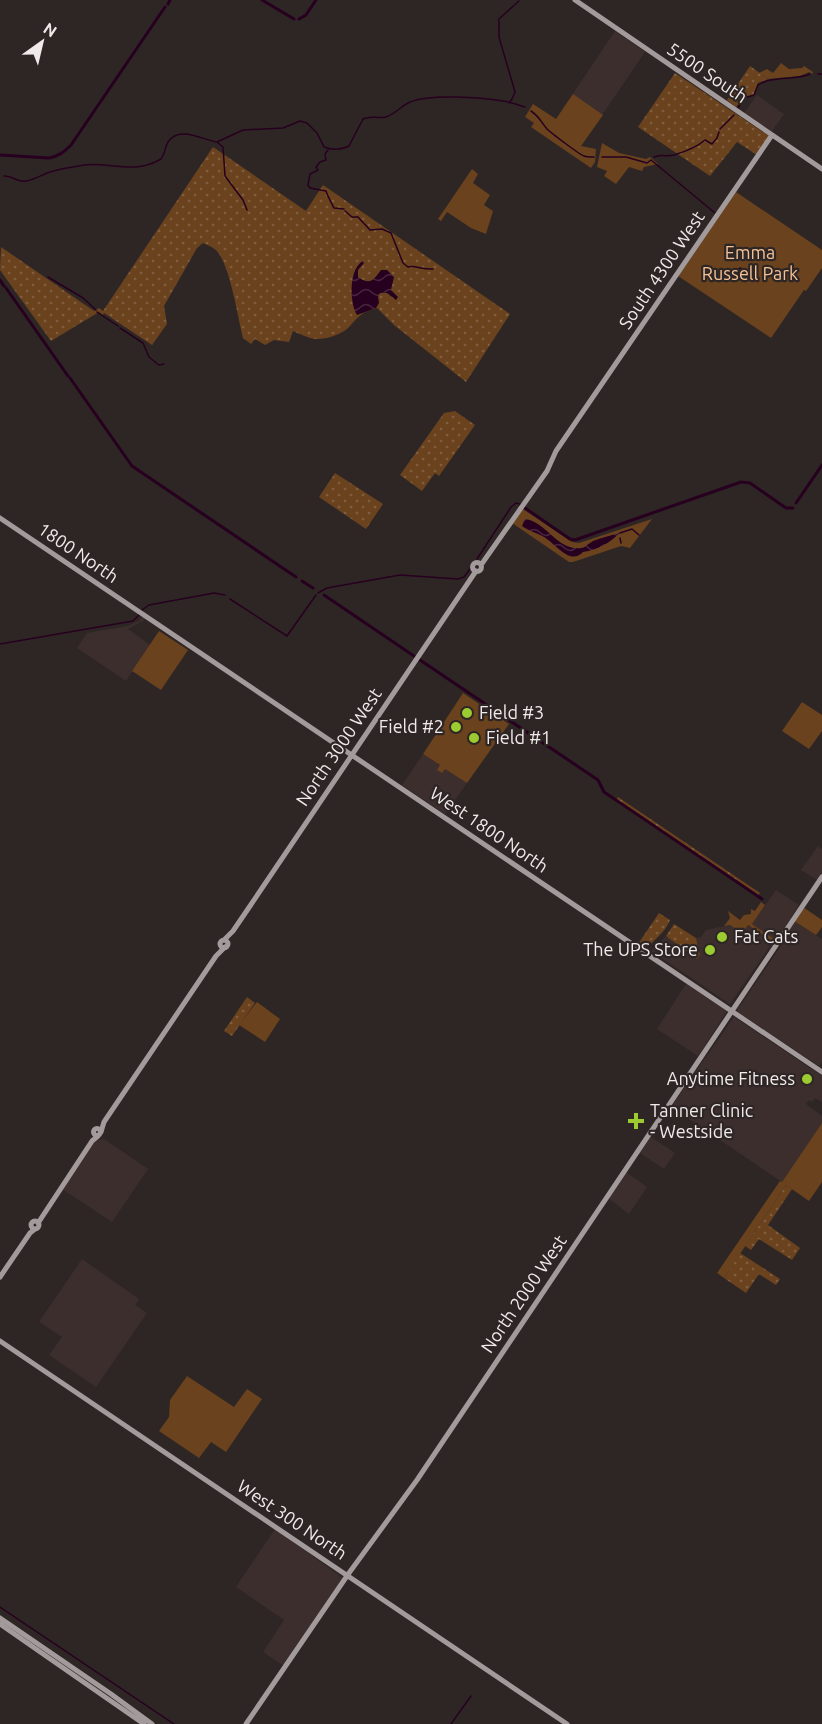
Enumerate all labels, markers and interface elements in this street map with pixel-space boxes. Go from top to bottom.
north arrow [12,12,72,72]
text: N [40,19,60,40]
street label: 5500 South [664,38,751,106]
street label: South 4300 West [614,207,708,332]
park label: Emma Russell Park [702,242,798,283]
street label: 1800 North [35,518,122,586]
street label: North 3000 West [291,684,385,809]
place label: Field #3 [479,702,544,722]
marker: Field #3 [460,706,474,720]
place label: Field #2 [379,716,444,736]
marker: Field #2 [449,720,463,734]
place label: Field #1 [486,727,551,747]
marker: Field #1 [467,731,481,745]
street label: West 1800 North [427,782,552,876]
place label: Fat Cats [734,926,799,946]
marker: Fat Cats [715,930,729,944]
place label: The UPS Store [583,939,698,959]
marker: The UPS Store [703,943,717,957]
place label: Anytime Fitness [667,1068,795,1088]
marker: Anytime Fitness [800,1072,814,1086]
place label: Tanner Clinic - Westside [650,1100,753,1141]
marker: Tanner Clinic - Westside [627,1112,645,1130]
street label: North 2000 West [476,1231,570,1356]
street label: West 300 North [234,1475,351,1563]

